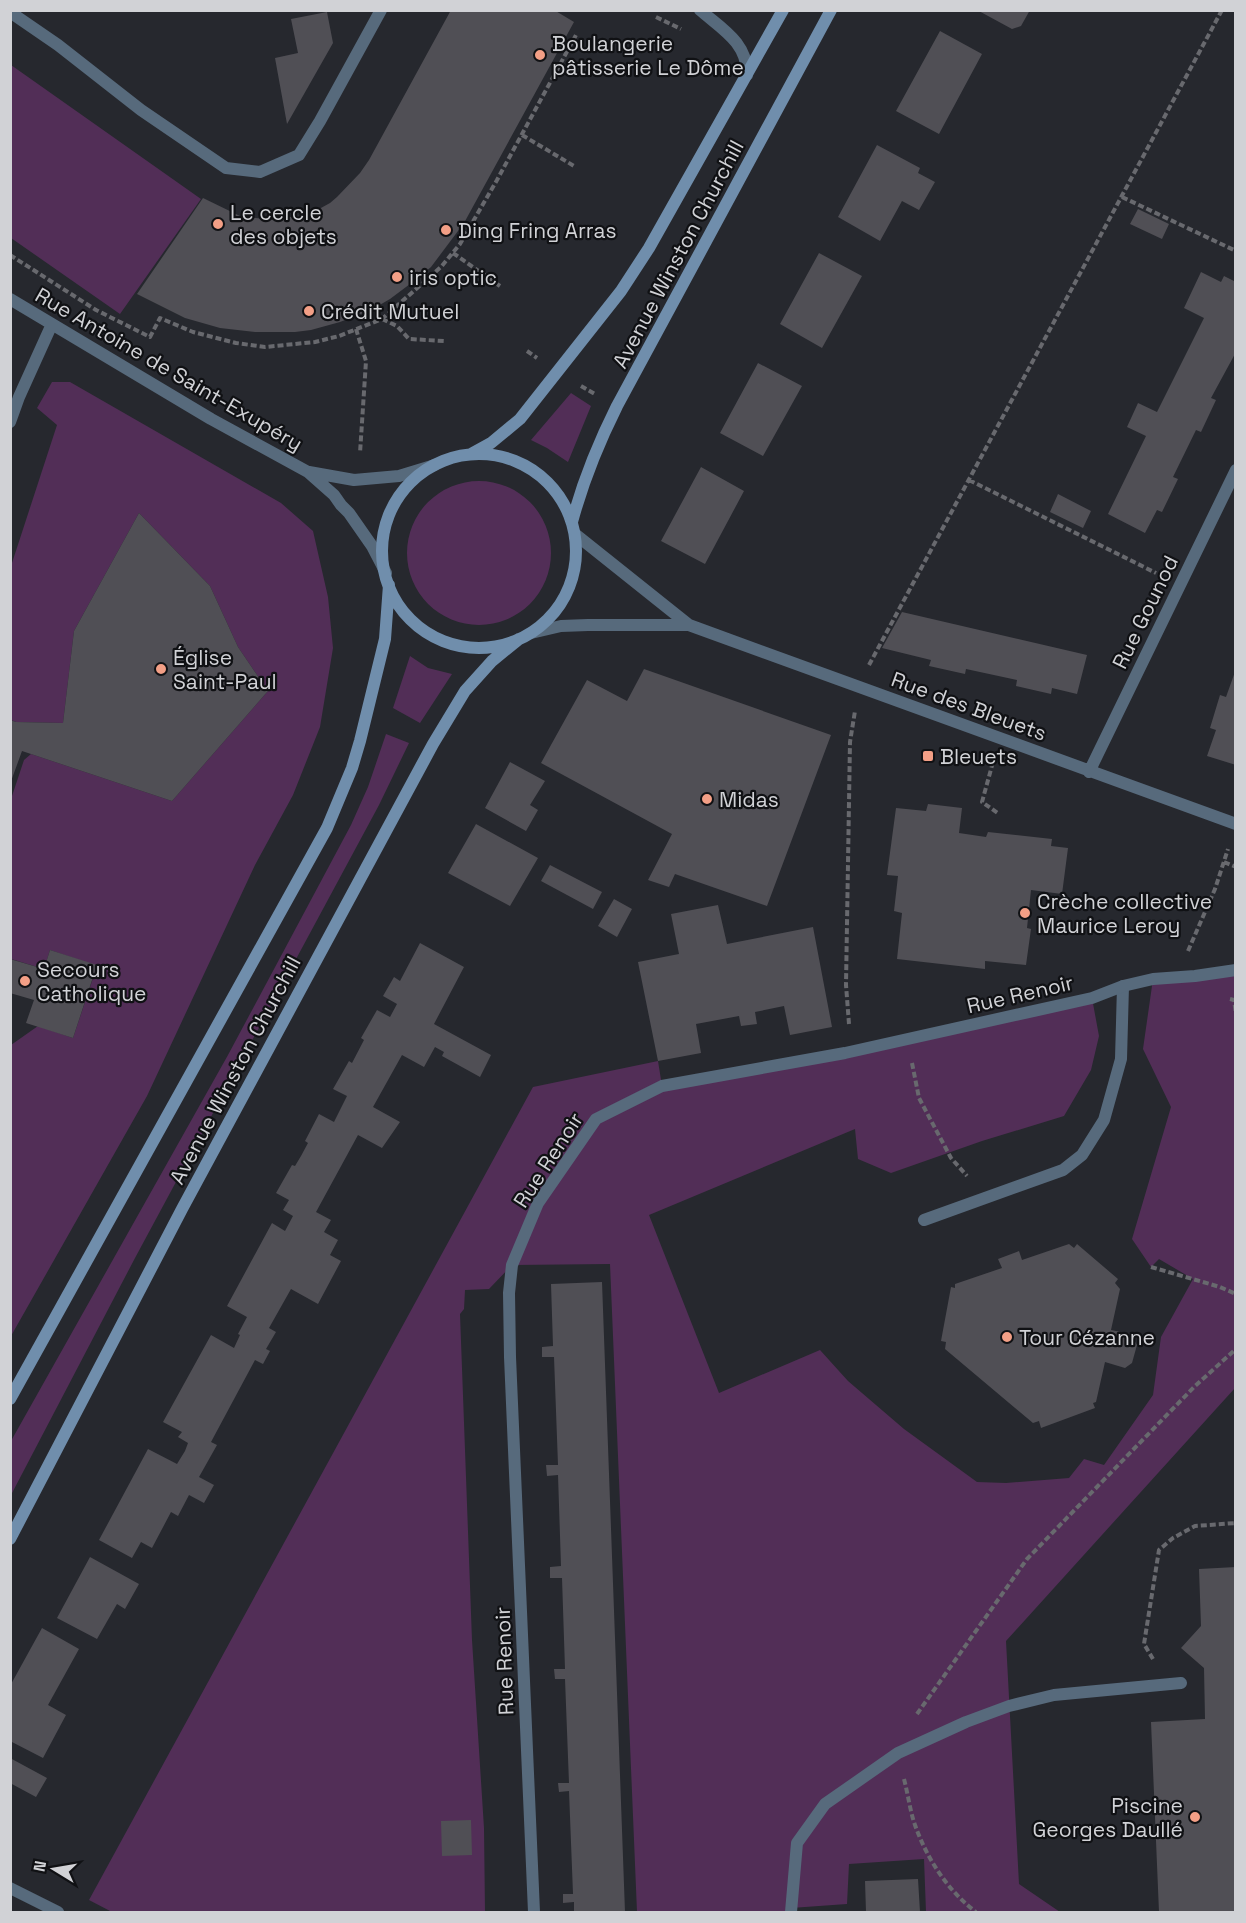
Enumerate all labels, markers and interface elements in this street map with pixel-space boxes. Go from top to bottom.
place label: Boulangerie pâtisserie Le Dôme [552,30,744,81]
marker: Boulangerie pâtisserie Le Dôme [533,48,547,62]
street label: Avenue Winston Churchill [606,135,750,373]
place label: Le cercle des objets [230,199,337,250]
marker: Le cercle des objets [211,217,225,231]
place label: Ding Fring Arras [458,217,616,244]
marker: Ding Fring Arras [439,223,453,237]
place label: iris optic [409,264,497,291]
marker: iris optic [390,270,404,284]
street label: Rue Antoine de Saint-Exupéry [30,281,308,457]
place label: Crédit Mutuel [321,298,459,325]
marker: Crédit Mutuel [302,304,316,318]
street label: Rue Gounod [1106,551,1184,673]
place label: Église Saint-Paul [173,644,277,695]
marker: Église Saint-Paul [154,662,168,676]
street label: Rue des Bleuets [888,665,1050,747]
place label: Bleuets [940,743,1017,770]
marker: Bleuets [921,749,935,763]
place label: Midas [719,786,779,813]
marker: Midas [700,792,714,806]
place label: Crèche collective Maurice Leroy [1037,888,1212,939]
marker: Crèche collective Maurice Leroy [1018,906,1032,920]
street label: Avenue Winston Churchill [163,951,307,1189]
place label: Secours Catholique [37,956,147,1007]
street label: Rue Renoir [964,969,1076,1019]
marker: Secours Catholique [18,974,32,988]
street label: Rue Renoir [507,1107,589,1213]
place label: Tour Cézanne [1019,1324,1155,1351]
marker: Tour Cézanne [1000,1330,1014,1344]
street label: Rue Renoir [489,1606,519,1716]
place label: Piscine Georges Daullé [1033,1792,1183,1843]
marker: Piscine Georges Daullé [1188,1810,1202,1824]
north arrow [24,1839,84,1899]
text: N [28,1859,51,1874]

